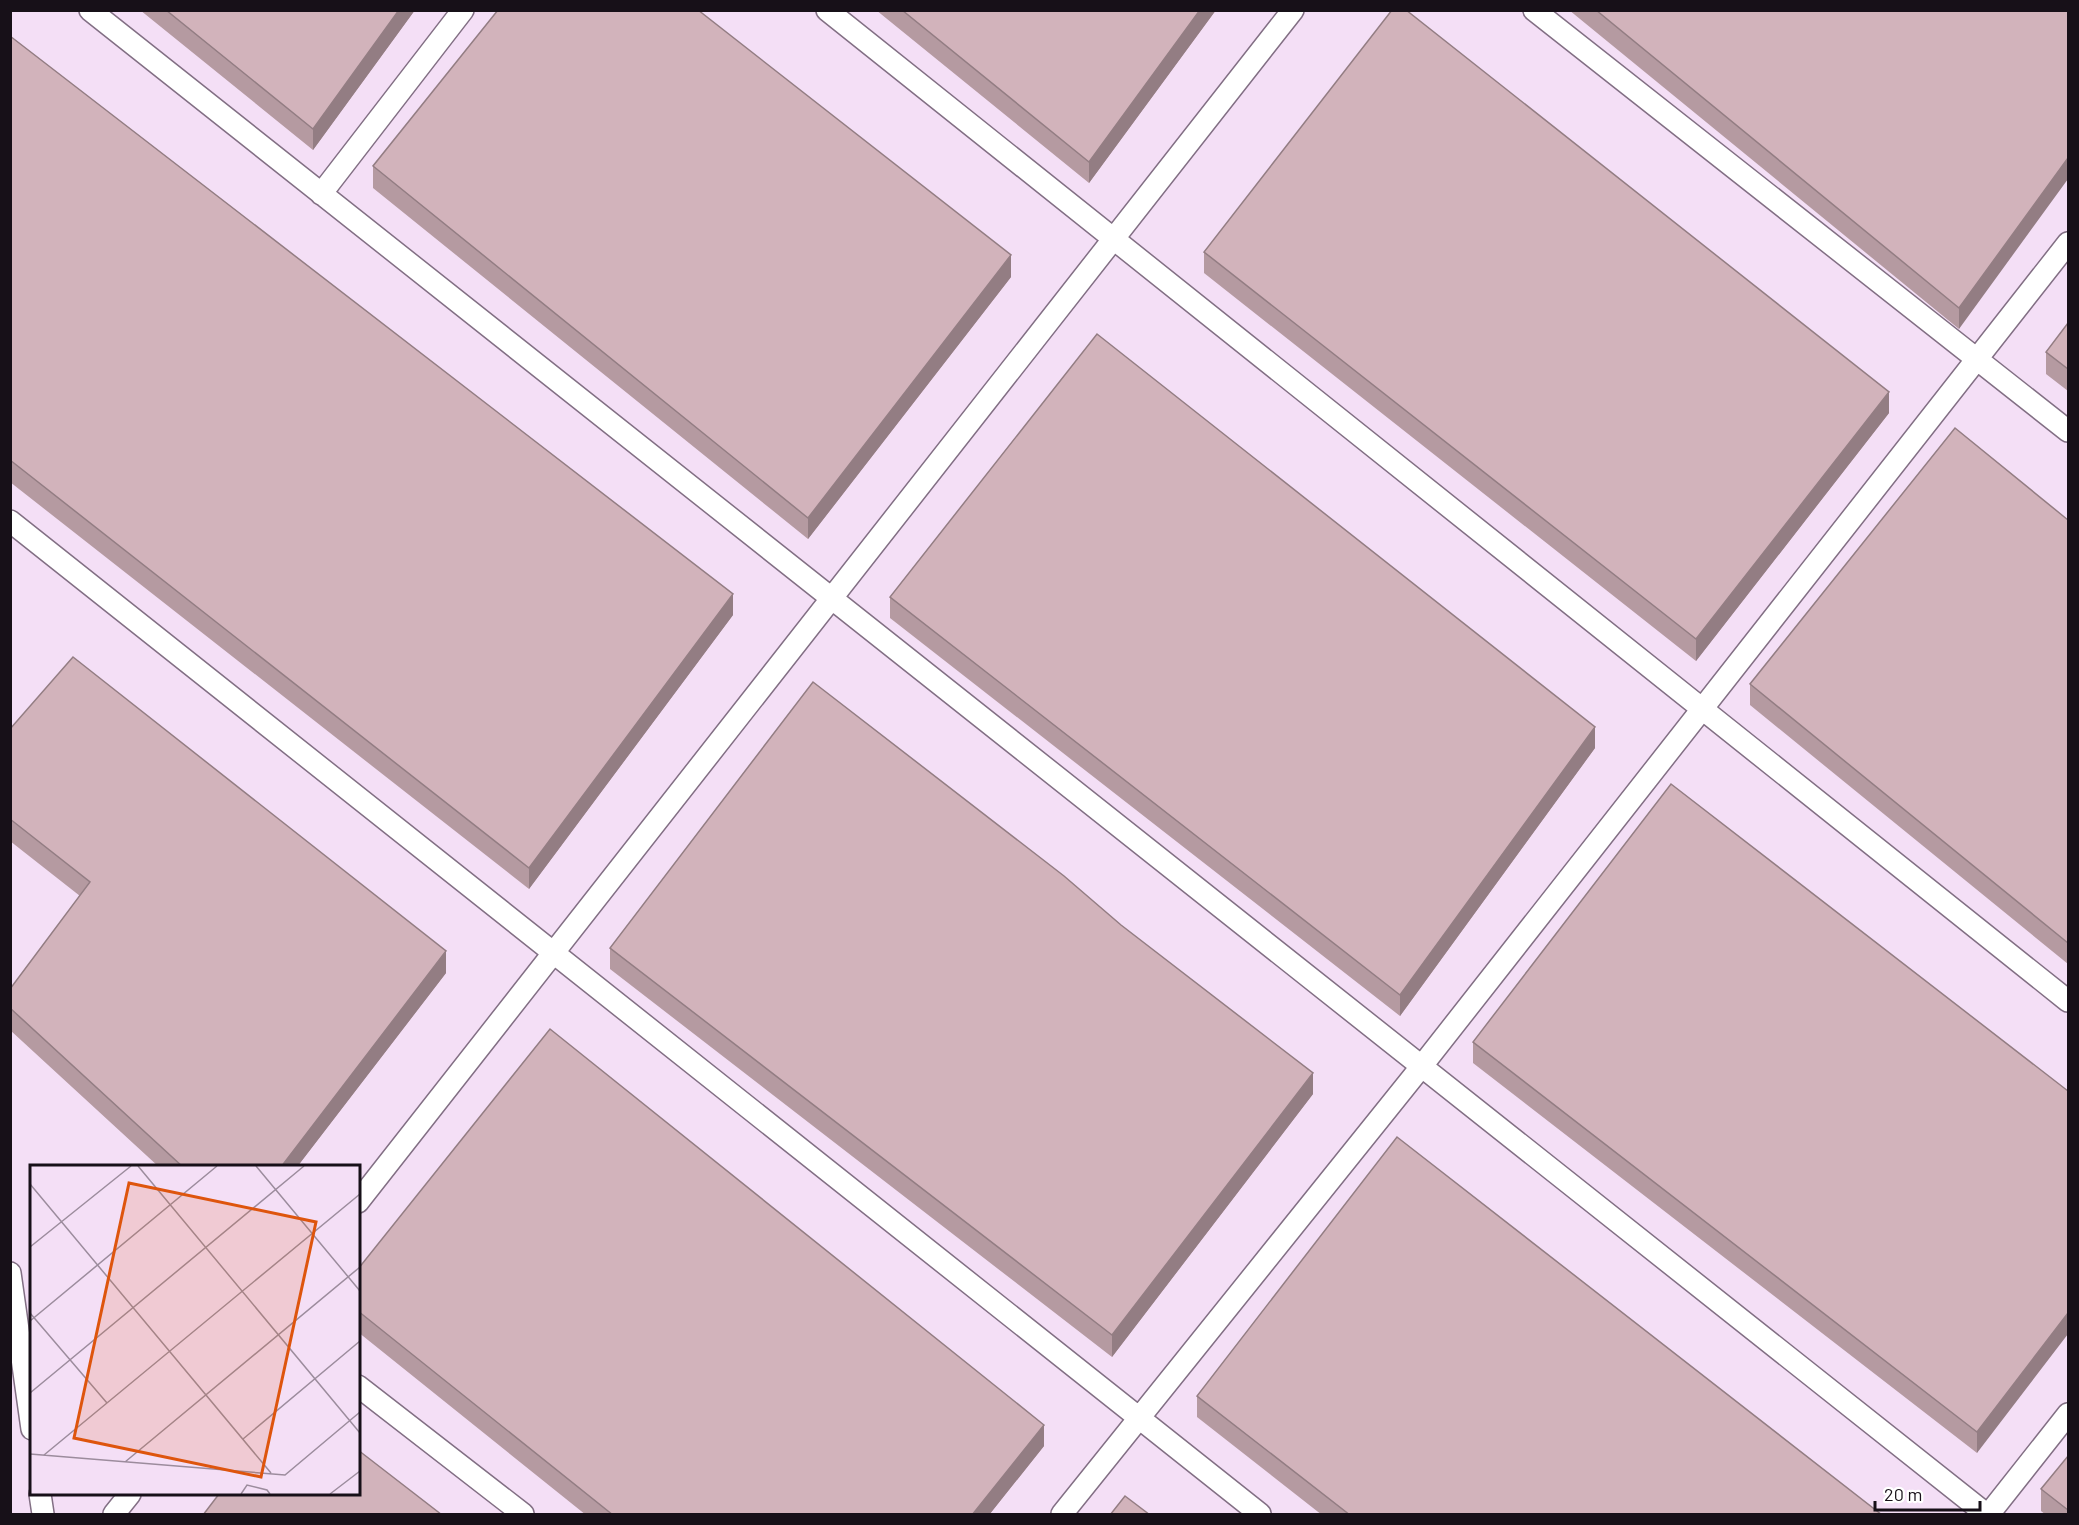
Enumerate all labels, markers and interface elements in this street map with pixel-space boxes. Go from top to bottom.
inset map [30,1165,360,1495]
scale bar [1875,1474,1980,1512]
text: 20 m [1884,1483,1922,1505]

